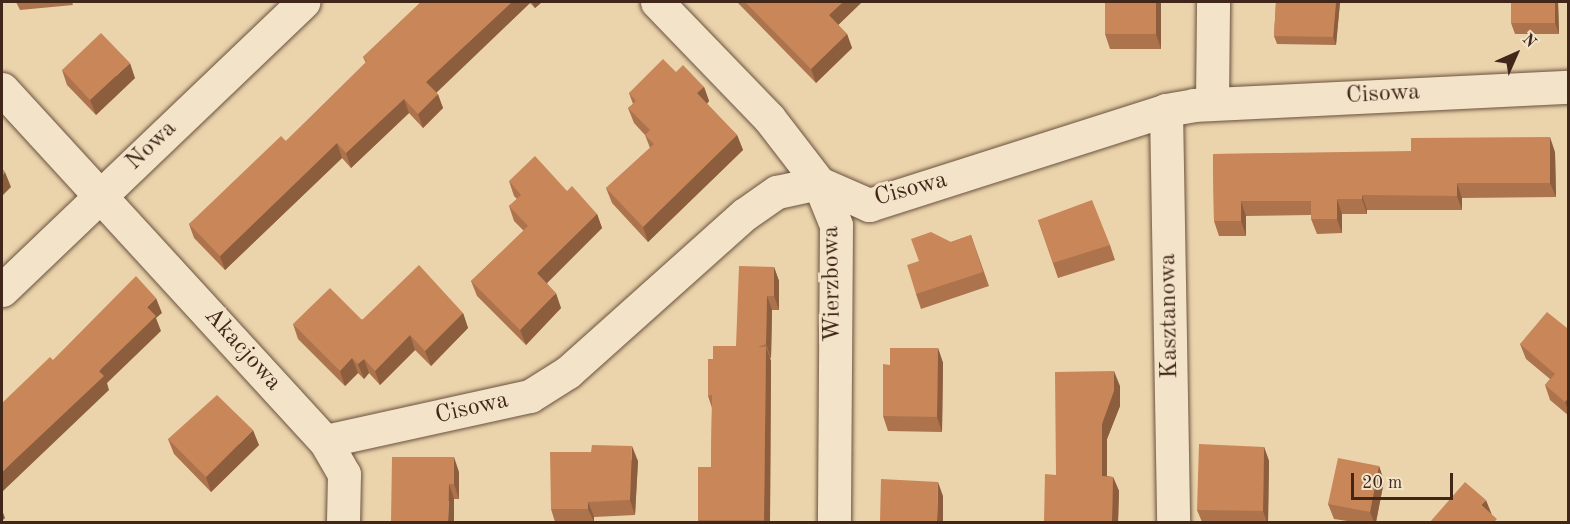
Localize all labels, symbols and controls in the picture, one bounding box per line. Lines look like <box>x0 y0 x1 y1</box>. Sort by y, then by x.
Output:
north arrow <box>1486 24 1546 84</box>
text: N <box>1519 31 1539 51</box>
street label: Cisowa <box>1345 79 1421 111</box>
street label: Nowa <box>121 115 183 177</box>
street label: Cisowa <box>871 166 951 214</box>
street label: Wierzbowa <box>818 226 848 342</box>
street label: Kasztanowa <box>1155 253 1185 379</box>
street label: Akacjowa <box>197 302 287 398</box>
street label: Cisowa <box>433 387 511 431</box>
scale bar <box>1354 461 1456 499</box>
text: 20 m <box>1362 474 1402 492</box>

